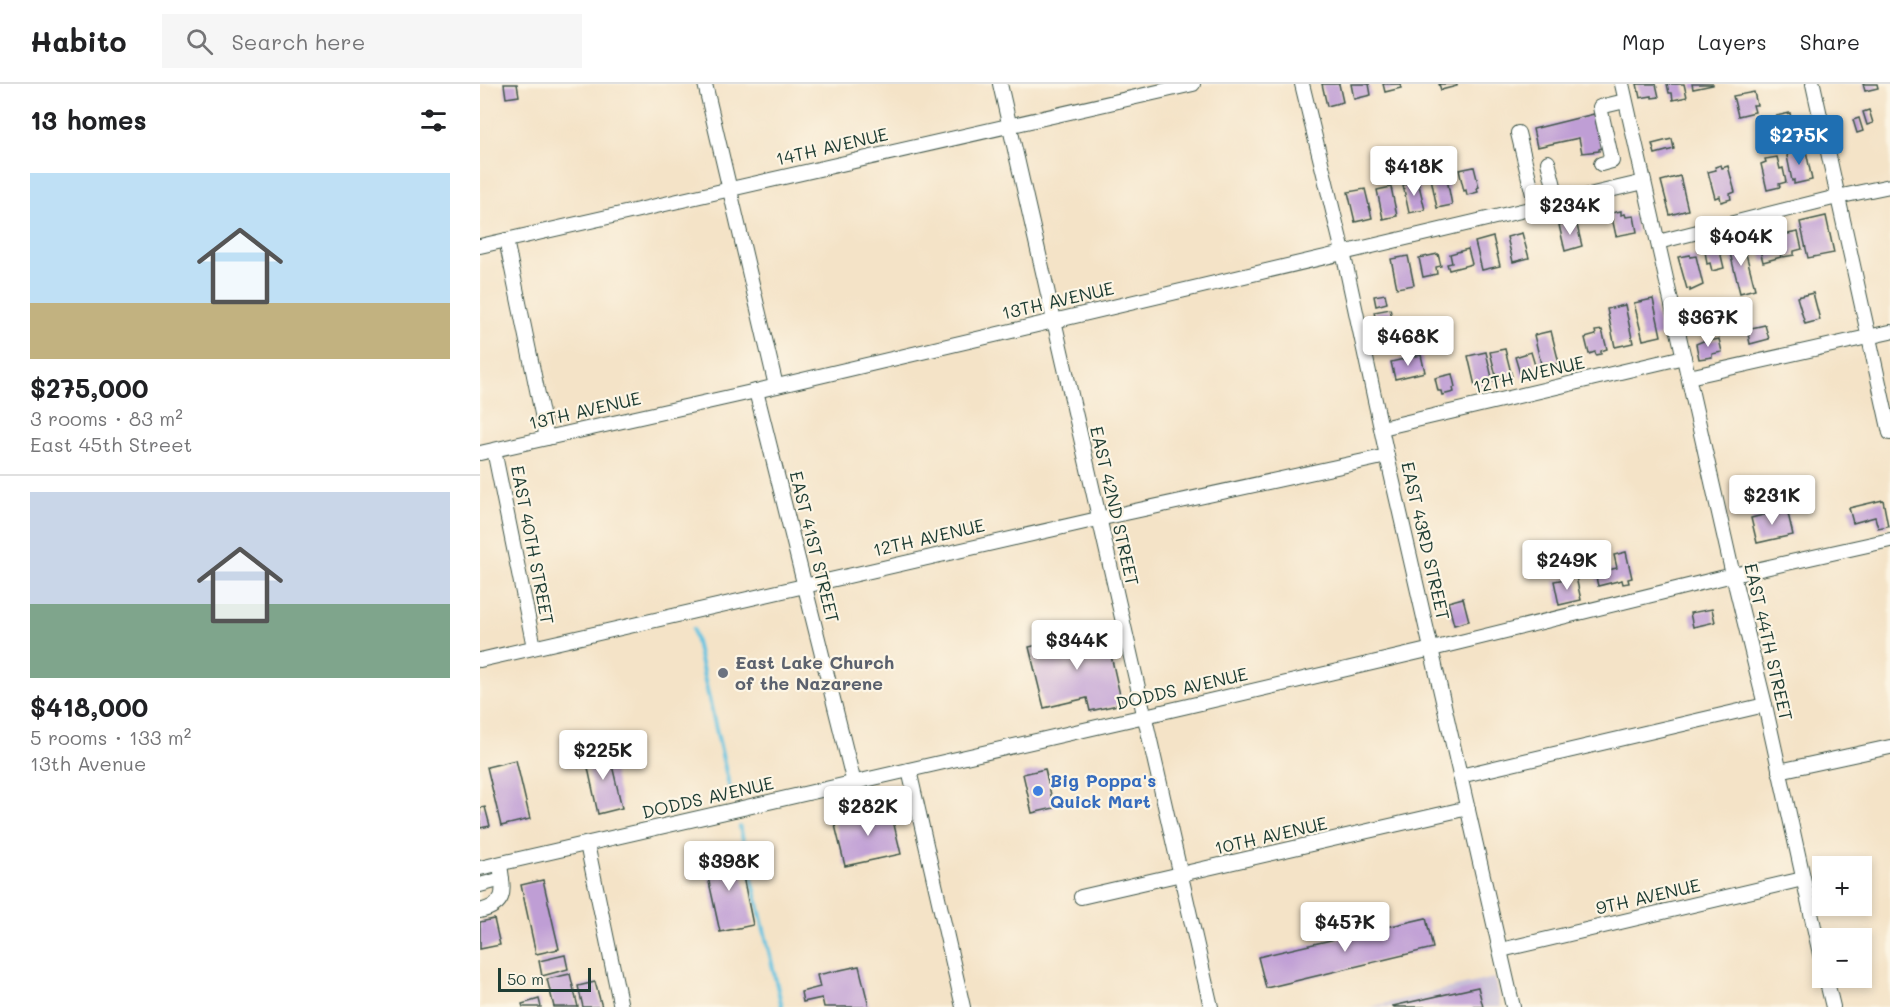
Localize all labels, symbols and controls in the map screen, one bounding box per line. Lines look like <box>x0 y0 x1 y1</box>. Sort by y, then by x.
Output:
search box <box>162 14 582 68</box>
text: Habito <box>30 23 126 59</box>
icon: search <box>183 25 216 58</box>
text: Search here <box>231 27 365 56</box>
text: Map <box>1622 28 1665 55</box>
text: Layers <box>1698 28 1767 55</box>
text: Share <box>1800 28 1860 55</box>
text: 13 homes <box>30 103 147 137</box>
icon: filters <box>417 104 450 137</box>
pin: $275K <box>1757 115 1841 166</box>
street label: 14TH AVENUE <box>773 121 890 171</box>
text: $275K <box>1769 121 1829 147</box>
pin: $418K <box>1372 146 1456 197</box>
text: $418K <box>1384 152 1444 178</box>
pin: $234K <box>1528 185 1612 236</box>
text: $234K <box>1539 191 1601 217</box>
icon: home <box>186 212 294 320</box>
pin: $404K <box>1699 216 1783 267</box>
text: $404K <box>1709 222 1773 248</box>
street label: 13TH AVENUE <box>999 275 1116 325</box>
pin: $367K <box>1666 297 1750 348</box>
text: $367K <box>1678 303 1738 329</box>
pin: $468K <box>1366 316 1450 367</box>
text: $468K <box>1377 322 1439 348</box>
street label: 12TH AVENUE <box>1471 350 1587 399</box>
text: $275,000 <box>30 371 148 405</box>
street label: 13TH AVENUE <box>526 385 643 435</box>
text: 3 rooms · 83 m² <box>30 405 183 431</box>
street label: EAST 42ND STREET <box>1085 424 1145 588</box>
text: East 45th Street <box>30 431 192 457</box>
street label: EAST 43RD STREET <box>1396 459 1456 622</box>
street label: EAST 40TH STREET <box>506 463 560 626</box>
street label: EAST 41ST STREET <box>785 468 845 625</box>
pin: $231K <box>1730 475 1814 526</box>
text: $231K <box>1743 481 1801 507</box>
street label: 12TH AVENUE <box>871 513 987 562</box>
icon: home <box>186 531 294 639</box>
pin: $249K <box>1525 540 1609 591</box>
text: $249K <box>1536 546 1598 572</box>
street label: EAST 44TH STREET <box>1739 561 1799 723</box>
pin: $344K <box>1035 620 1119 671</box>
text: $344K <box>1046 626 1108 652</box>
place label: East Lake Church of the Nazarene <box>735 650 894 695</box>
street label: DODDS AVENUE <box>1114 661 1250 715</box>
marker: East Lake Church of the Nazarene <box>716 666 730 680</box>
text: $418,000 <box>30 690 148 724</box>
text: 5 rooms · 133 m² <box>30 724 191 750</box>
pin: $225K <box>561 730 645 781</box>
text: $225K <box>573 736 633 762</box>
text: 13th Avenue <box>30 750 146 776</box>
place label: Big Poppa's Quick Mart <box>1050 768 1156 813</box>
street label: DODDS AVENUE <box>640 770 776 824</box>
marker: Big Poppa's Quick Mart <box>1031 784 1045 798</box>
pin: $282K <box>826 786 910 837</box>
text: $282K <box>838 792 898 818</box>
street label: 10TH AVENUE <box>1212 810 1330 860</box>
pin: $398K <box>687 841 771 892</box>
text: $398K <box>698 847 760 873</box>
map controls <box>1812 856 1872 988</box>
button: + <box>1812 856 1872 916</box>
street label: 9TH AVENUE <box>1593 872 1702 920</box>
pin: $457K <box>1303 902 1387 953</box>
text: $457K <box>1314 908 1376 934</box>
button: − <box>1812 928 1872 988</box>
scale bar <box>498 965 591 992</box>
text: 50 m <box>507 968 544 989</box>

